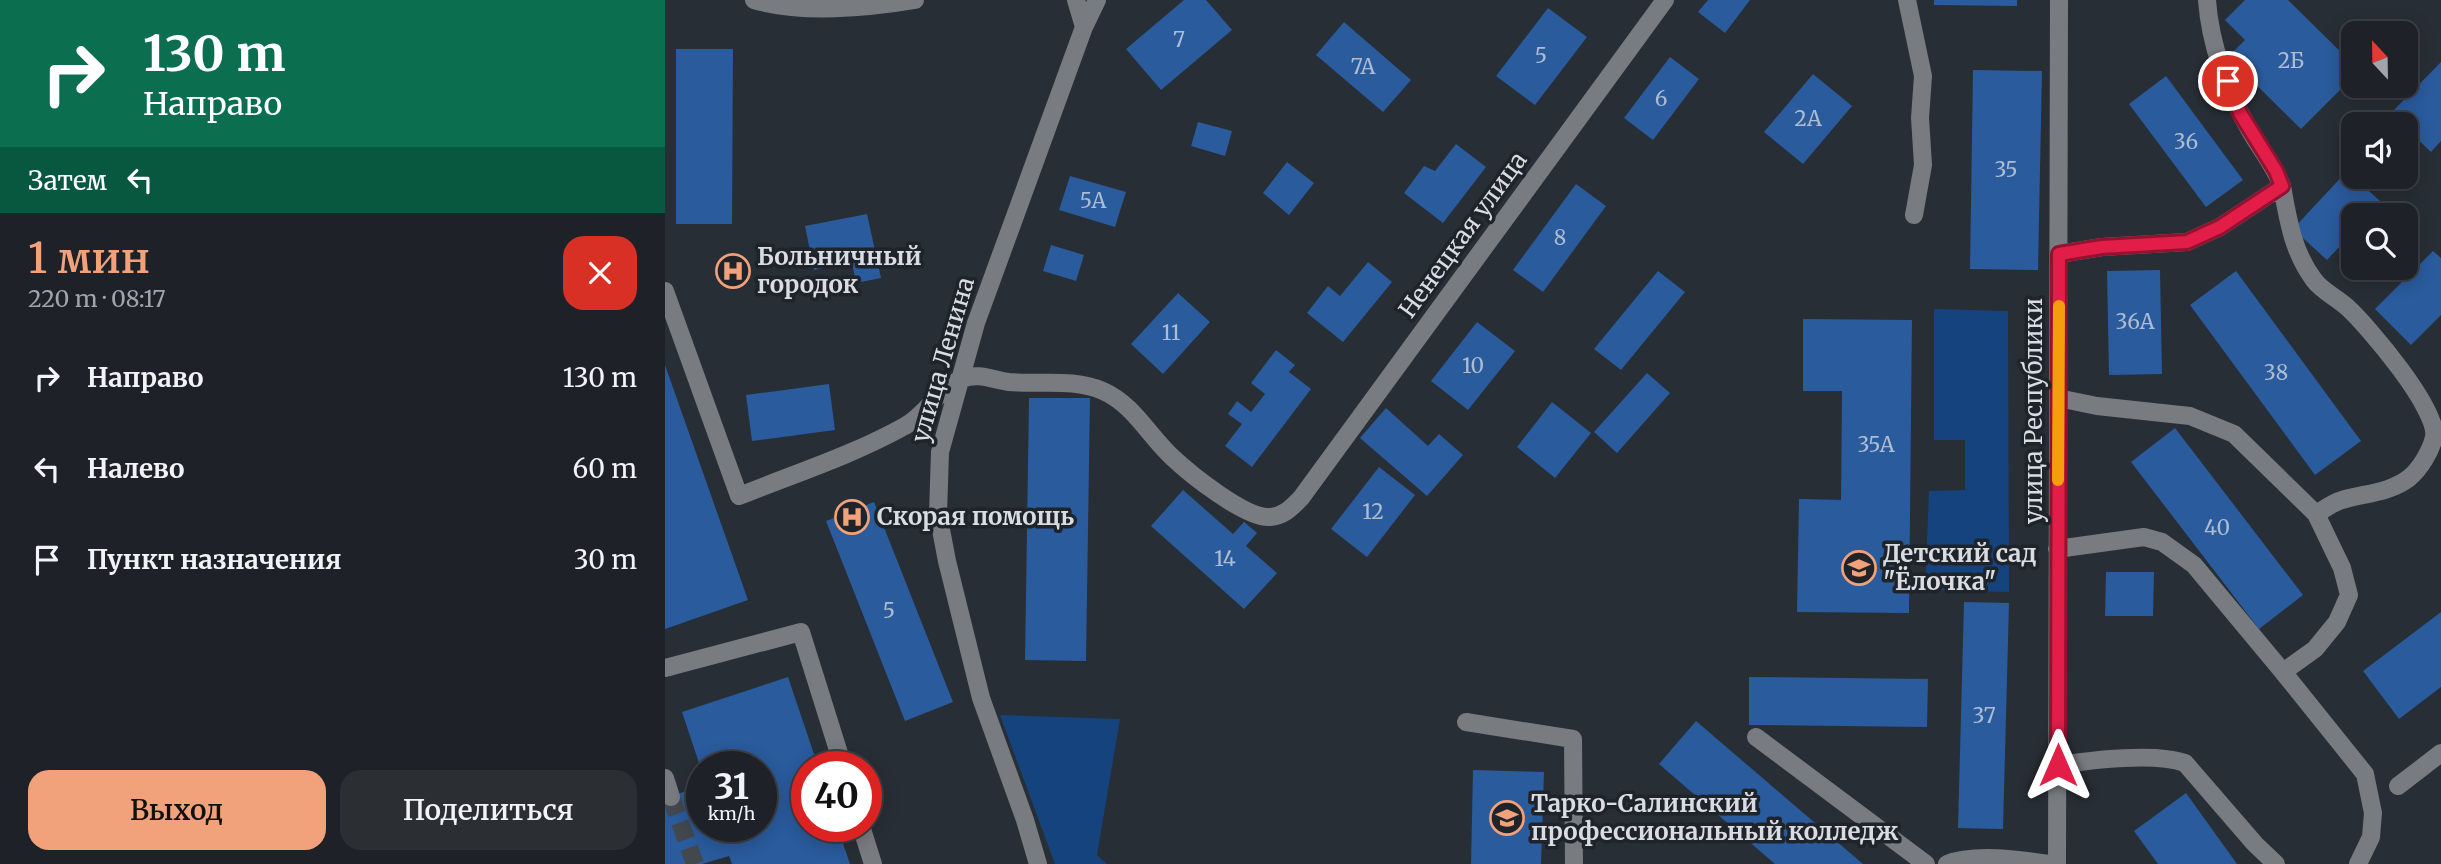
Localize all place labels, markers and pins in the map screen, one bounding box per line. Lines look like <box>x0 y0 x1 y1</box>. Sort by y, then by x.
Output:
pin <box>2198 51 2258 111</box>
place label: Больничный городок <box>757 241 922 300</box>
hospital icon: Больничный городок <box>714 252 752 290</box>
hospital icon: Скорая помощь <box>833 498 871 536</box>
place label: Скорая помощь <box>877 501 1074 532</box>
place label: Детский сад "Ёлочка" <box>1883 538 2037 597</box>
school or university icon: Детский сад "Ёлочка" <box>1840 549 1878 587</box>
place label: Тарко-Салинский профессиональный колледж <box>1531 788 1899 847</box>
school or university icon: Тарко-Салинский профессиональный колледж <box>1488 799 1526 837</box>

